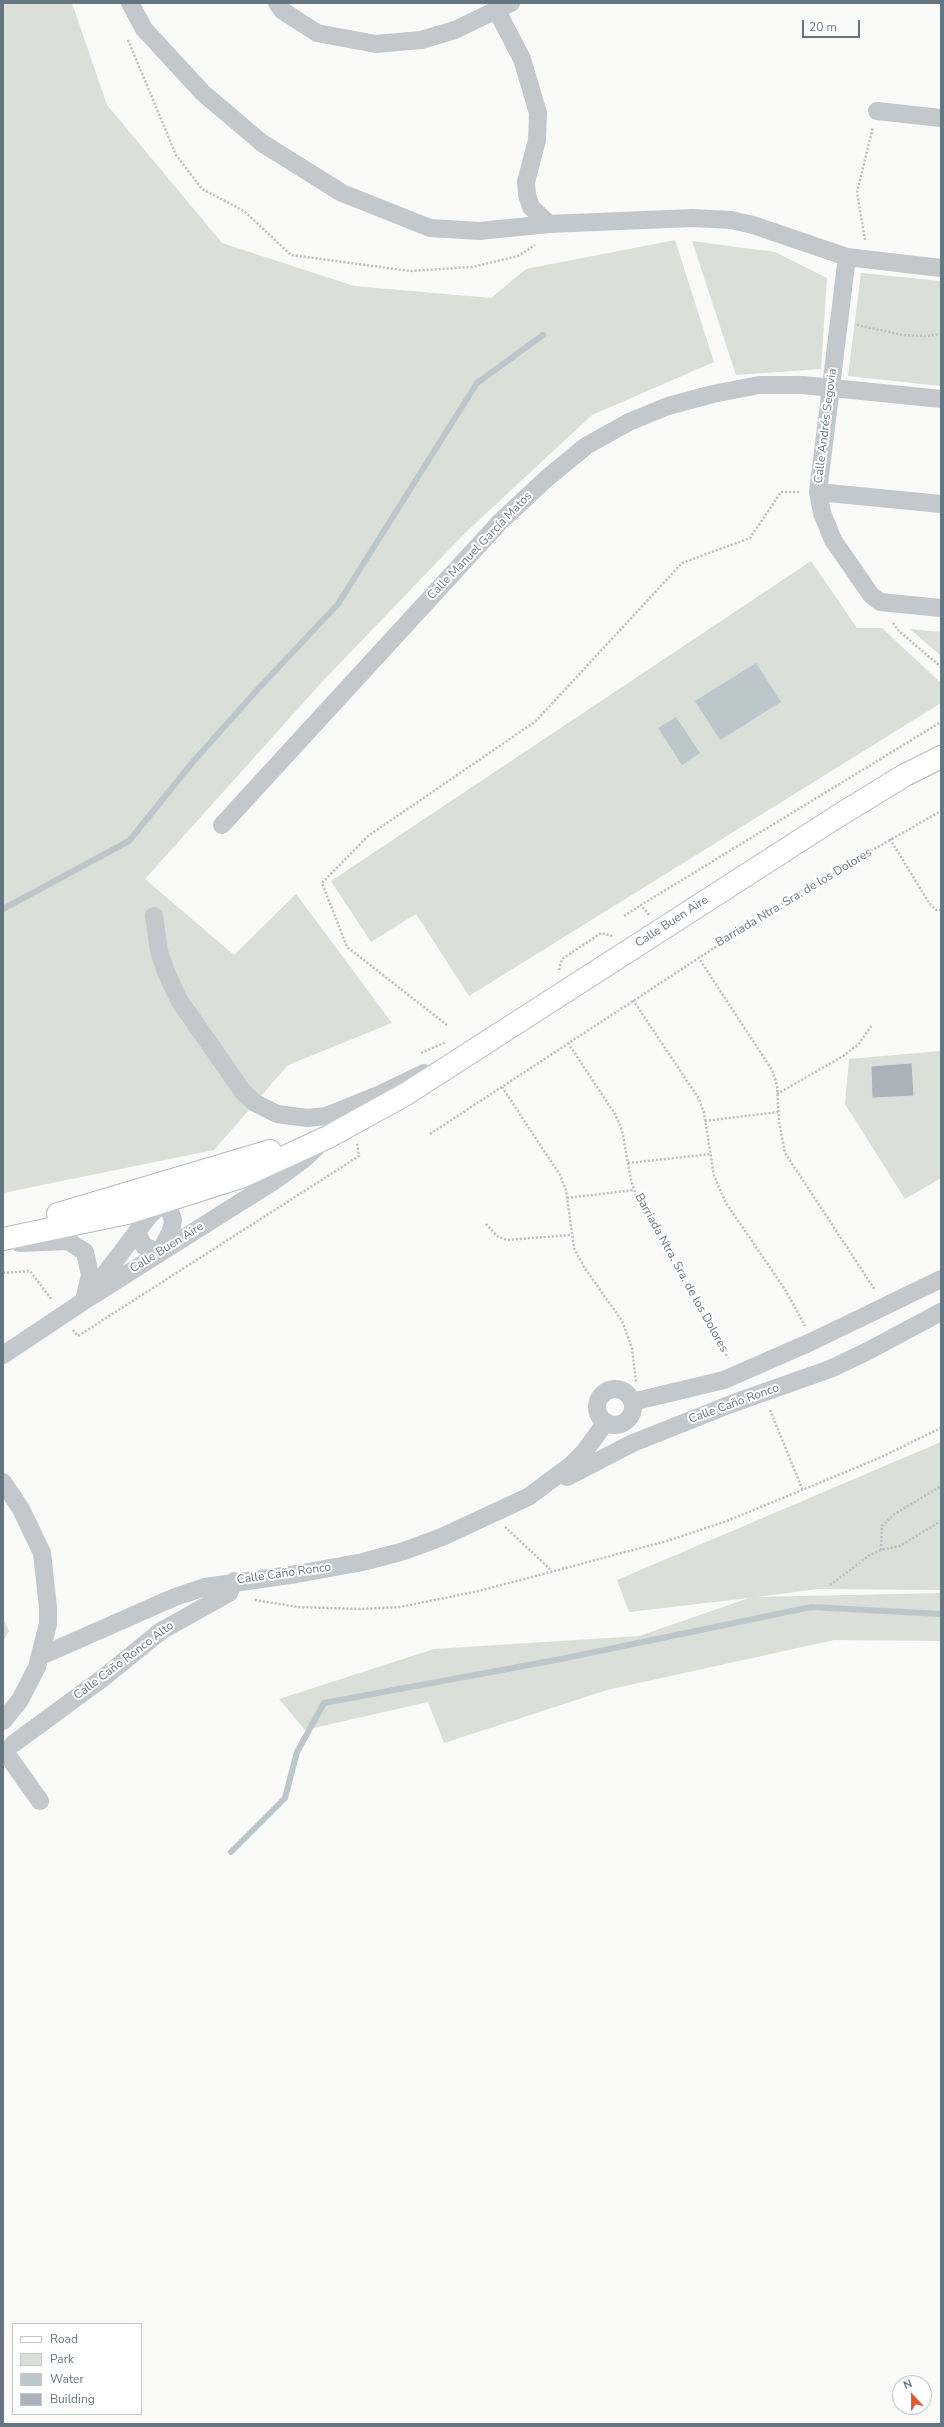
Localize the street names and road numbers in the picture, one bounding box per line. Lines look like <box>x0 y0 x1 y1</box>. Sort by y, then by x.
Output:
street label: Calle Andrés Segovia <box>812 368 840 484</box>
street label: Calle Manuel García Matos <box>425 489 535 603</box>
street label: Barriada Ntra. Sra. de los Dolores <box>713 846 875 950</box>
street label: Calle Buen Aire <box>633 893 711 951</box>
street label: Barriada Ntra. Sra. de los Dolores <box>631 1191 731 1355</box>
street label: Calle Buen Aire <box>128 1220 206 1276</box>
street label: Calle Caño Ronco <box>687 1381 781 1427</box>
street label: Calle Caño Ronco <box>236 1560 332 1588</box>
street label: Calle Caño Ronco Alto <box>71 1619 177 1703</box>

